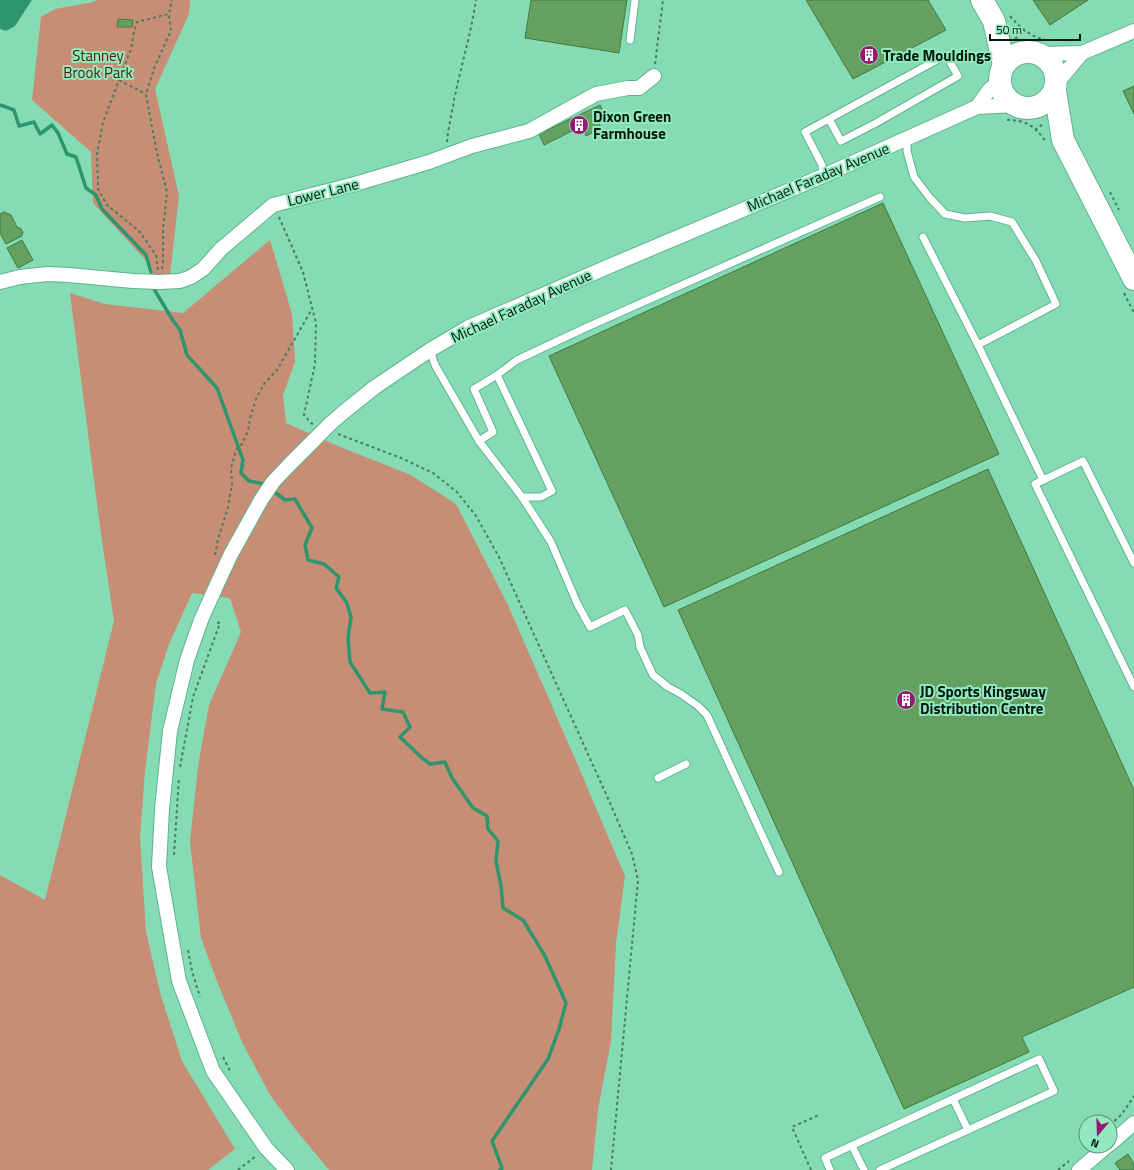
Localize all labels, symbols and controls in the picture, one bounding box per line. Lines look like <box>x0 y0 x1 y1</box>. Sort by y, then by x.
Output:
scale bar <box>990 16 1080 42</box>
text: 50 m <box>996 20 1022 39</box>
park label: Stanney Brook Park <box>63 44 133 84</box>
building icon: Trade Mouldings <box>858 44 880 66</box>
place label: Trade Mouldings <box>883 44 991 67</box>
place label: Dixon Green Farmhouse <box>593 105 671 145</box>
building icon: Dixon Green Farmhouse <box>568 114 590 136</box>
street label: Michael Faraday Avenue <box>743 137 893 217</box>
street label: Lower Lane <box>285 172 361 212</box>
street label: Michael Faraday Avenue <box>447 263 595 349</box>
place label: JD Sports Kingsway Distribution Centre <box>920 680 1046 720</box>
building icon: JD Sports Kingsway Distribution Centre <box>895 689 917 711</box>
north arrow <box>1078 1114 1118 1154</box>
text: N <box>1089 1135 1101 1152</box>

